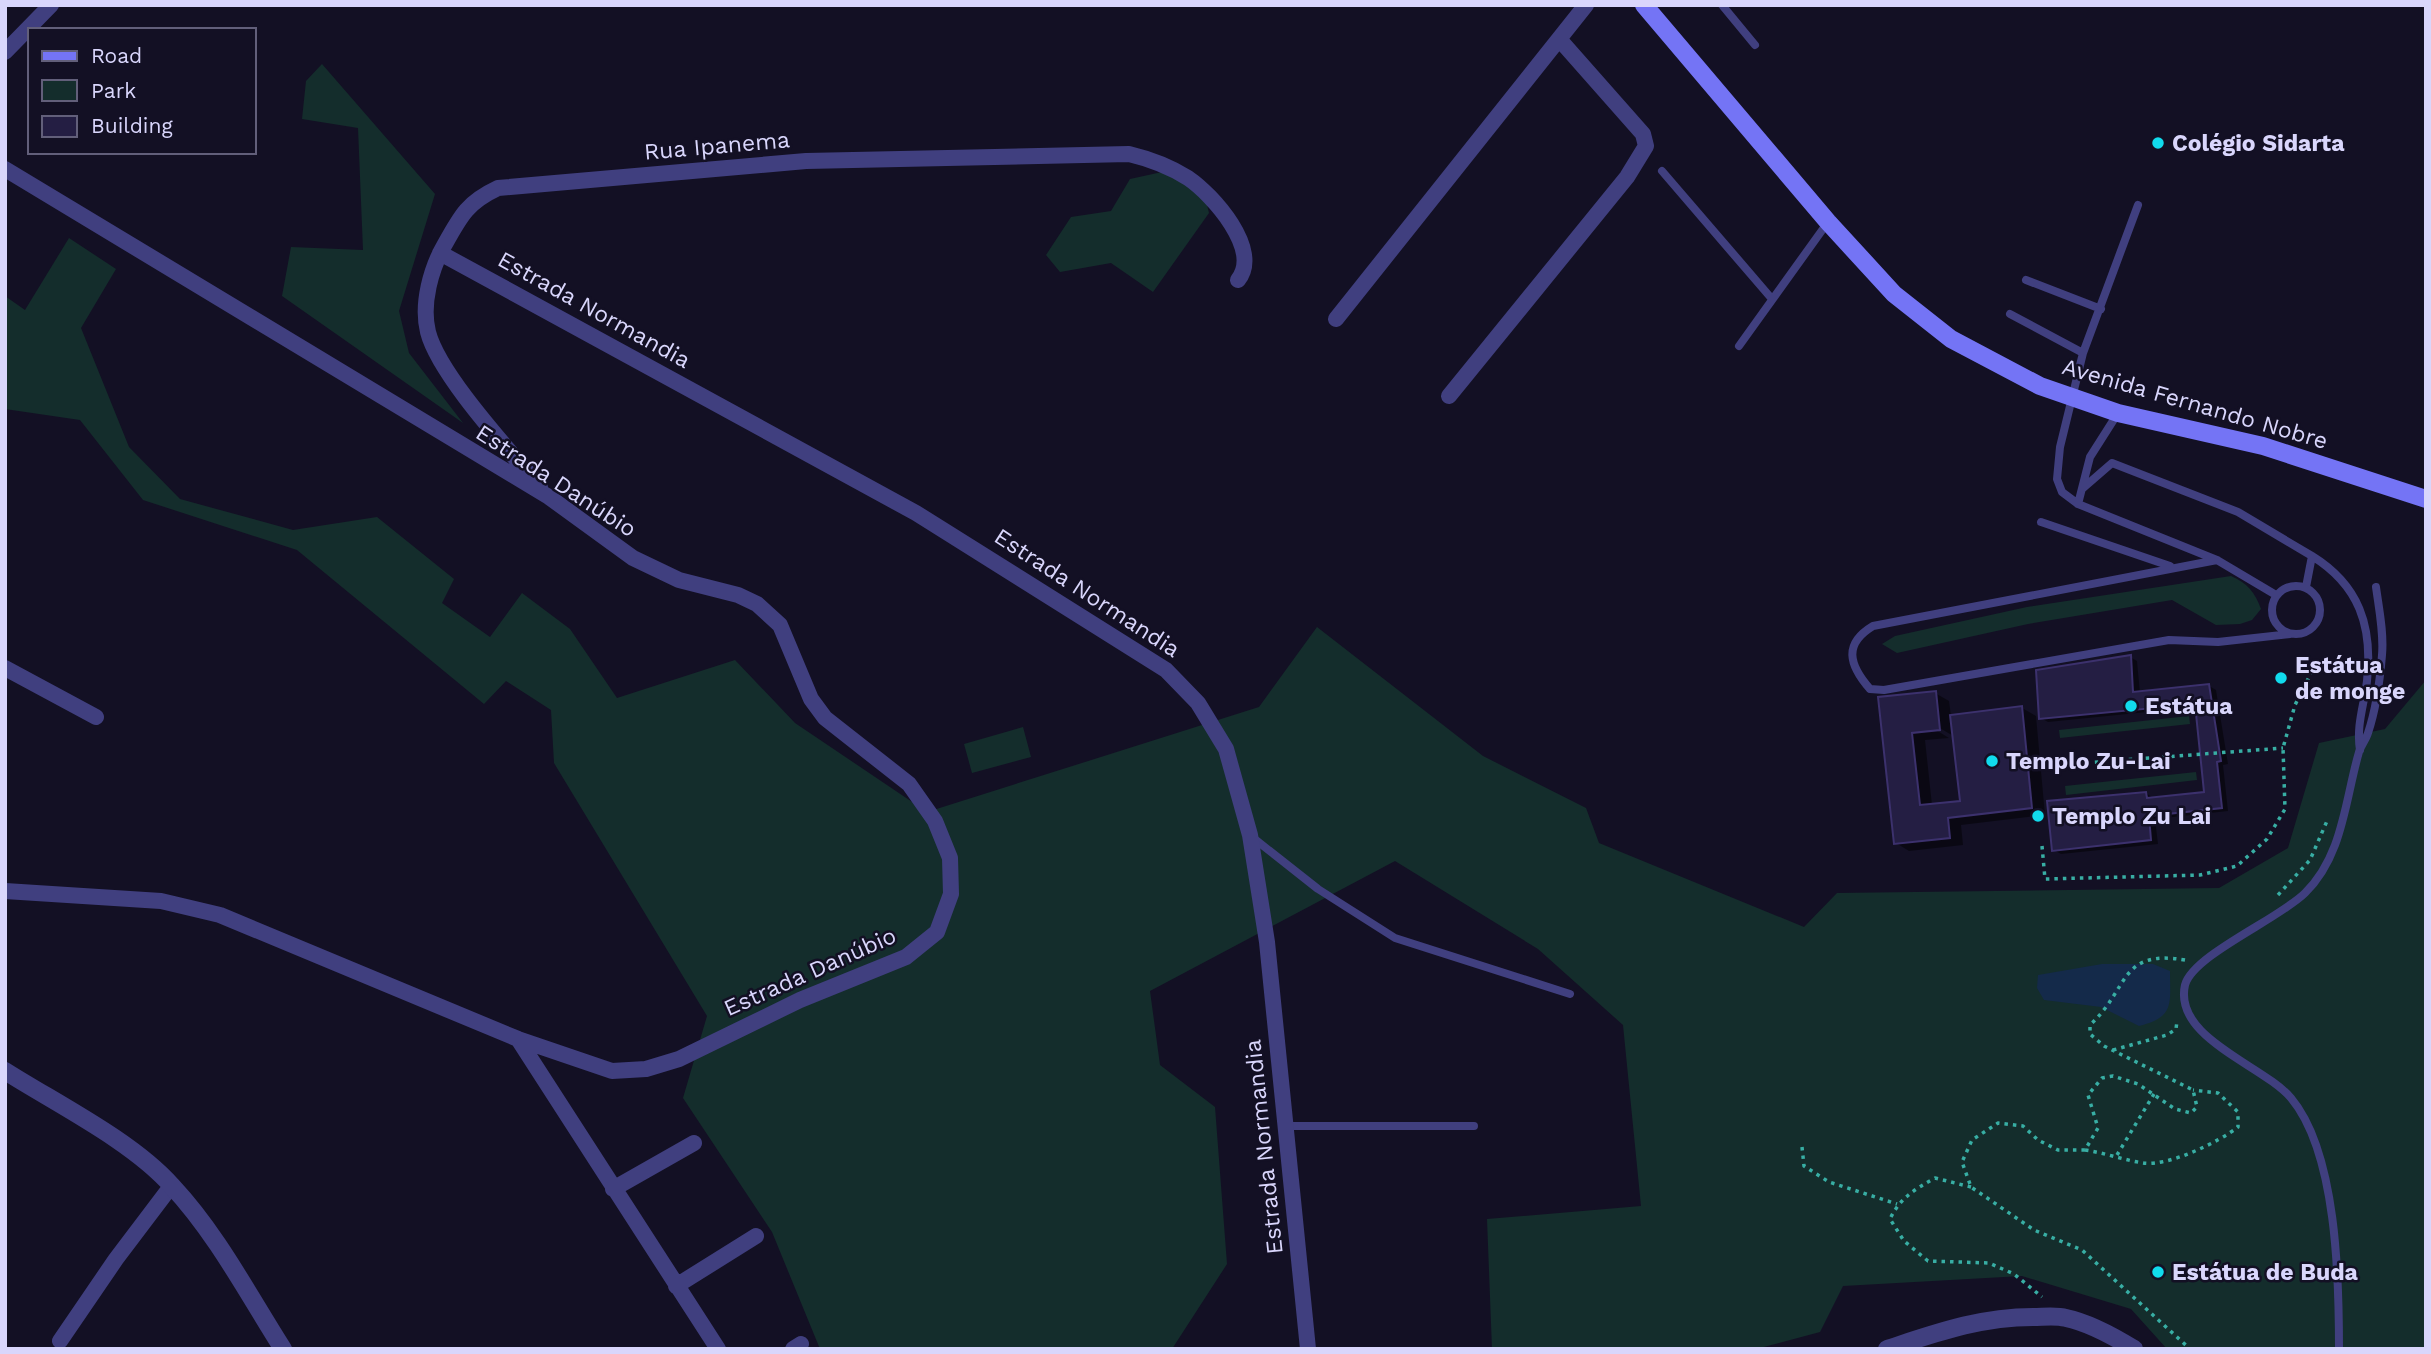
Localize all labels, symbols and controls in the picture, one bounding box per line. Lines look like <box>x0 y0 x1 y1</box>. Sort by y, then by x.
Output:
legend <box>28 28 256 154</box>
text: Road <box>91 43 142 68</box>
text: Park <box>91 78 136 103</box>
text: Building <box>91 113 173 138</box>
street label: Rua Ipanema <box>643 126 791 166</box>
place label: Colégio Sidarta <box>2172 130 2345 157</box>
marker: Colégio Sidarta <box>2150 135 2166 151</box>
street label: Estrada Normandia <box>493 246 695 374</box>
street label: Avenida Fernando Nobre <box>2059 353 2331 455</box>
street label: Estrada Danúbio <box>471 419 641 543</box>
street label: Estrada Normandia <box>989 523 1185 663</box>
place label: Estátua de monge <box>2295 652 2405 705</box>
marker: Estátua de monge <box>2273 670 2289 686</box>
place label: Estátua <box>2145 693 2233 720</box>
marker: Estátua <box>2123 698 2139 714</box>
place label: Templo Zu-Lai <box>2006 748 2171 775</box>
marker: Templo Zu-Lai <box>1984 753 2000 769</box>
place label: Templo Zu Lai <box>2052 803 2211 830</box>
marker: Templo Zu Lai <box>2030 808 2046 824</box>
street label: Estrada Danúbio <box>720 922 900 1022</box>
street label: Estrada Normandia <box>1239 1038 1289 1256</box>
place label: Estátua de Buda <box>2172 1259 2359 1286</box>
marker: Estátua de Buda <box>2150 1264 2166 1280</box>

